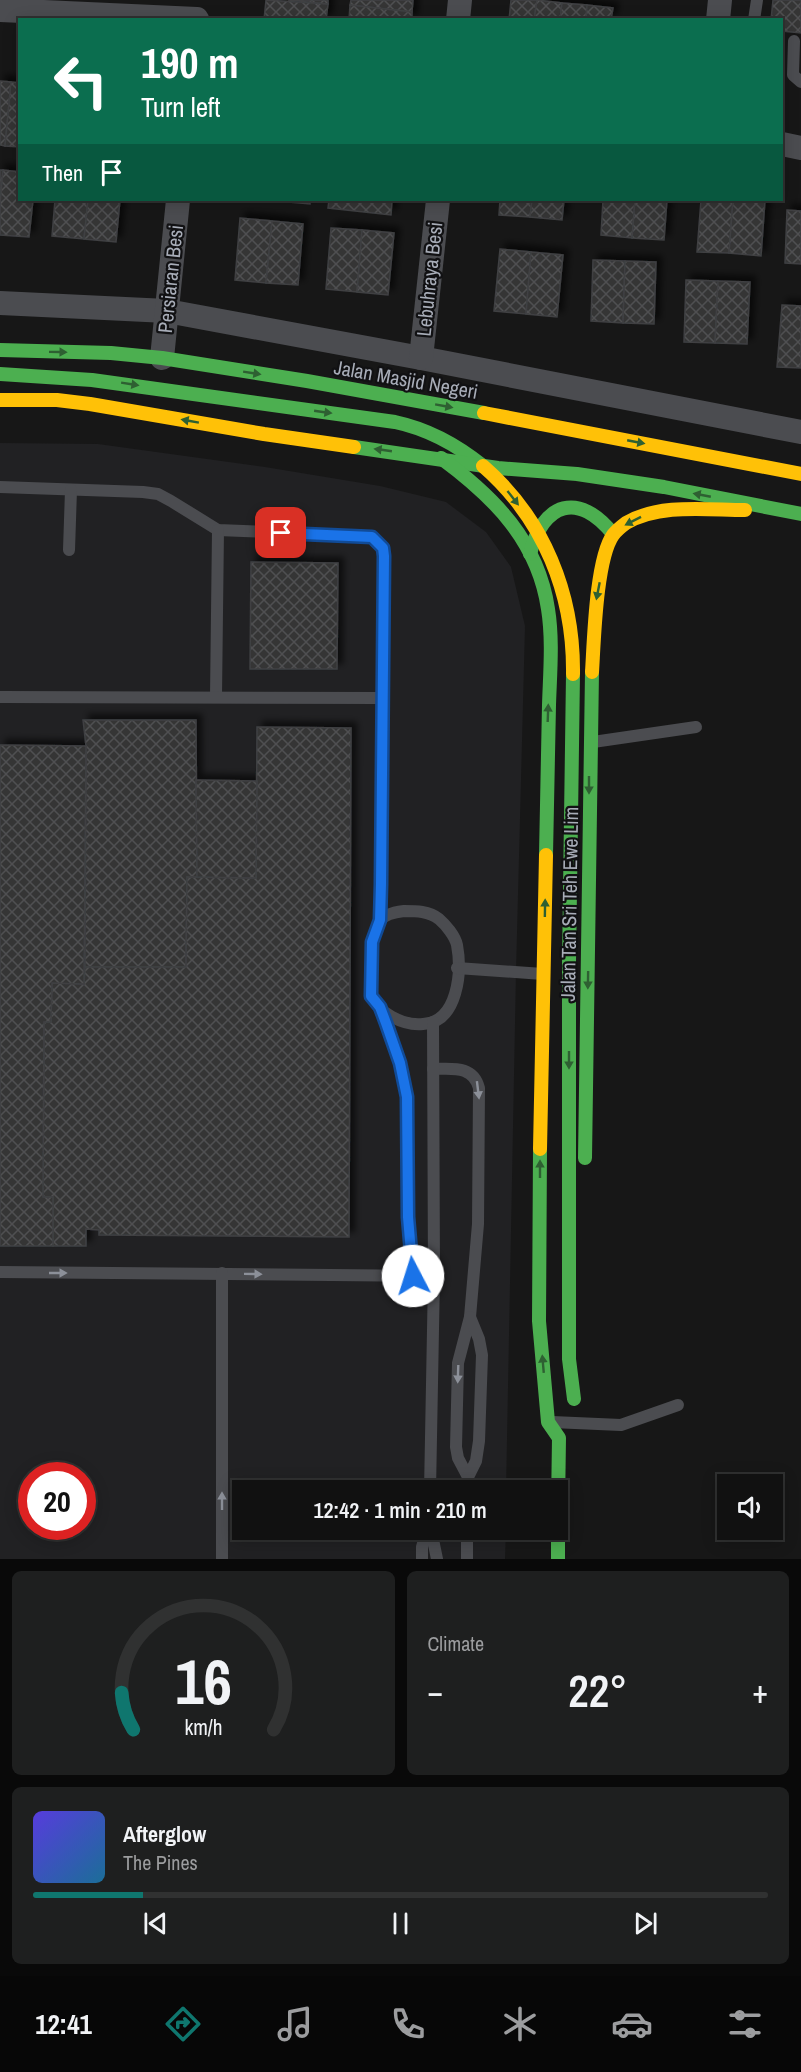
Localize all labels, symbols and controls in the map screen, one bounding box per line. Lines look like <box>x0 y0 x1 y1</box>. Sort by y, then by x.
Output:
text: 190 m <box>141 35 239 91</box>
icon: left <box>42 42 120 120</box>
text: Turn left <box>141 89 220 125</box>
icon: arrive <box>95 156 128 189</box>
text: Then <box>42 158 83 188</box>
street label: Lebuhraya Besi <box>410 220 448 338</box>
street label: Persiaran Besi <box>151 224 189 334</box>
one-way arrow <box>49 347 68 357</box>
street label: Jalan Masjid Negeri <box>332 353 480 405</box>
one-way arrow <box>243 368 262 377</box>
one-way arrow <box>120 380 139 389</box>
one-way arrow <box>435 402 454 411</box>
one-way arrow <box>313 407 332 416</box>
one-way arrow <box>180 416 199 425</box>
one-way arrow <box>627 438 646 447</box>
one-way arrow <box>373 446 392 455</box>
one-way arrow <box>506 490 518 505</box>
one-way arrow <box>693 490 712 499</box>
pin <box>255 507 306 558</box>
icon: arrive <box>264 516 297 549</box>
one-way arrow <box>624 516 641 526</box>
one-way arrow <box>593 581 602 600</box>
one-way arrow <box>544 703 553 722</box>
one-way arrow <box>584 776 594 795</box>
street label: Jalan Tan Sri Teh Ewe Lim <box>554 806 584 1002</box>
one-way arrow <box>540 898 550 917</box>
one-way arrow <box>583 971 593 990</box>
one-way arrow <box>564 1050 574 1069</box>
one-way arrow <box>473 1081 483 1100</box>
one-way arrow <box>536 1160 545 1179</box>
position arrow <box>381 1244 445 1308</box>
one-way arrow <box>49 1268 68 1278</box>
one-way arrow <box>244 1269 263 1279</box>
one-way arrow <box>538 1354 548 1373</box>
one-way arrow <box>453 1364 463 1383</box>
speed limit sign: 20 <box>18 1462 96 1540</box>
map controls <box>717 1474 783 1540</box>
button: sound <box>717 1474 783 1540</box>
one-way arrow <box>217 1491 227 1510</box>
text: 12:42 · 1 min · 210 m <box>313 1495 487 1525</box>
text: Climate <box>428 1630 484 1657</box>
text: 16 <box>175 1639 232 1723</box>
text: 22° <box>568 1660 627 1721</box>
text: − <box>428 1669 443 1713</box>
text: + <box>752 1669 768 1713</box>
text: km/h <box>184 1713 222 1742</box>
text: Afterglow <box>123 1819 206 1849</box>
text: The Pines <box>123 1849 198 1876</box>
icon: previous <box>139 1907 172 1940</box>
icon: pause <box>384 1907 417 1940</box>
icon: next <box>629 1907 662 1940</box>
icon: directions <box>162 2003 204 2045</box>
icon: music <box>274 2003 316 2045</box>
icon: phone <box>387 2003 429 2045</box>
icon: climate <box>499 2003 541 2045</box>
icon: car <box>611 2003 653 2045</box>
icon: filters <box>724 2003 766 2045</box>
text: 12:41 <box>35 2006 92 2042</box>

